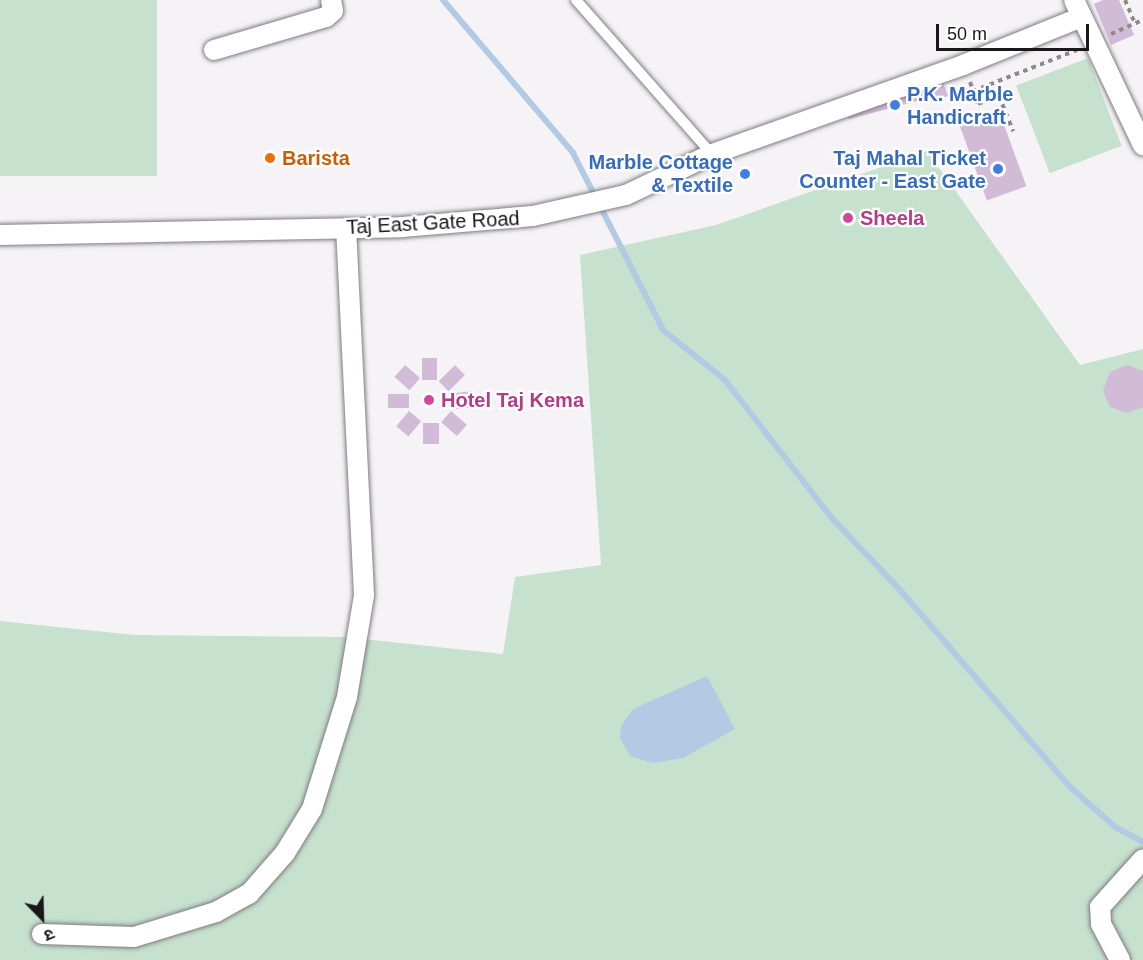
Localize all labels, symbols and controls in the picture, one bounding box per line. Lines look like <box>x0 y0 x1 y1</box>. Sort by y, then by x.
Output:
scale bar <box>939 12 1092 50</box>
text: 50 m <box>947 24 987 44</box>
place label: P.K. Marble Handicraft <box>907 82 1013 129</box>
marker: P.K. Marble Handicraft <box>888 98 902 112</box>
place label: Barista <box>282 146 350 170</box>
place label: Taj Mahal Ticket Counter - East Gate <box>799 146 986 193</box>
place label: Marble Cottage & Textile <box>589 150 733 197</box>
marker: Barista <box>263 151 277 165</box>
marker: Taj Mahal Ticket Counter - East Gate <box>991 162 1005 176</box>
marker: Marble Cottage & Textile <box>738 167 752 181</box>
street label: Taj East Gate Road <box>346 206 520 240</box>
place label: Sheela <box>860 206 924 230</box>
marker: Sheela <box>841 211 855 225</box>
place label: Hotel Taj Kema <box>441 388 584 412</box>
marker: Hotel Taj Kema <box>422 393 436 407</box>
north arrow <box>12 888 72 948</box>
text: उ <box>42 925 57 945</box>

